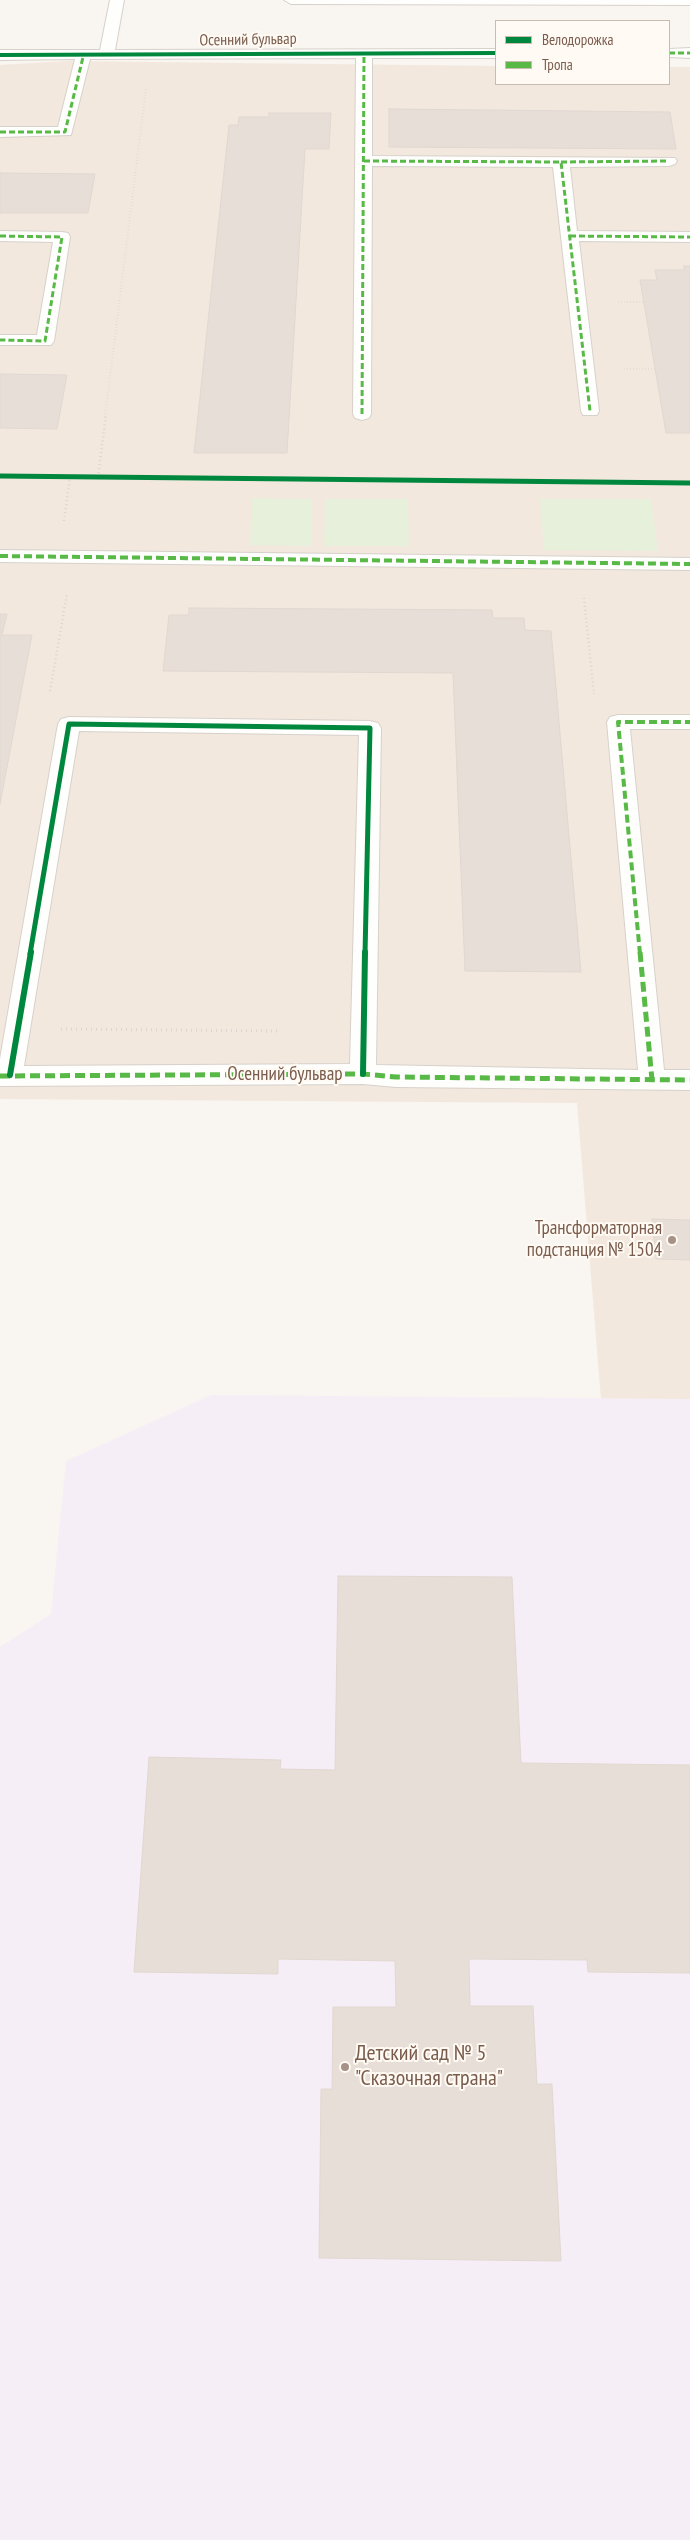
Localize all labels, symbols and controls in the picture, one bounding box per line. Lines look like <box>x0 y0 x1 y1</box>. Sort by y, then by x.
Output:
legend <box>495 20 670 85</box>
street label: Осенний бульвар <box>199 30 297 50</box>
text: Велодорожка <box>542 30 613 49</box>
text: Тропа <box>542 55 573 74</box>
street label: Осенний бульвар <box>227 1064 343 1086</box>
place label: Трансформаторная подстанция № 1504 <box>527 1218 662 1262</box>
marker: Трансформаторная подстанция № 1504 <box>666 1234 678 1246</box>
place label: Детский сад № 5 "Сказочная страна" <box>355 2041 503 2092</box>
marker: Детский сад № 5 "Сказочная страна" <box>339 2061 351 2073</box>

